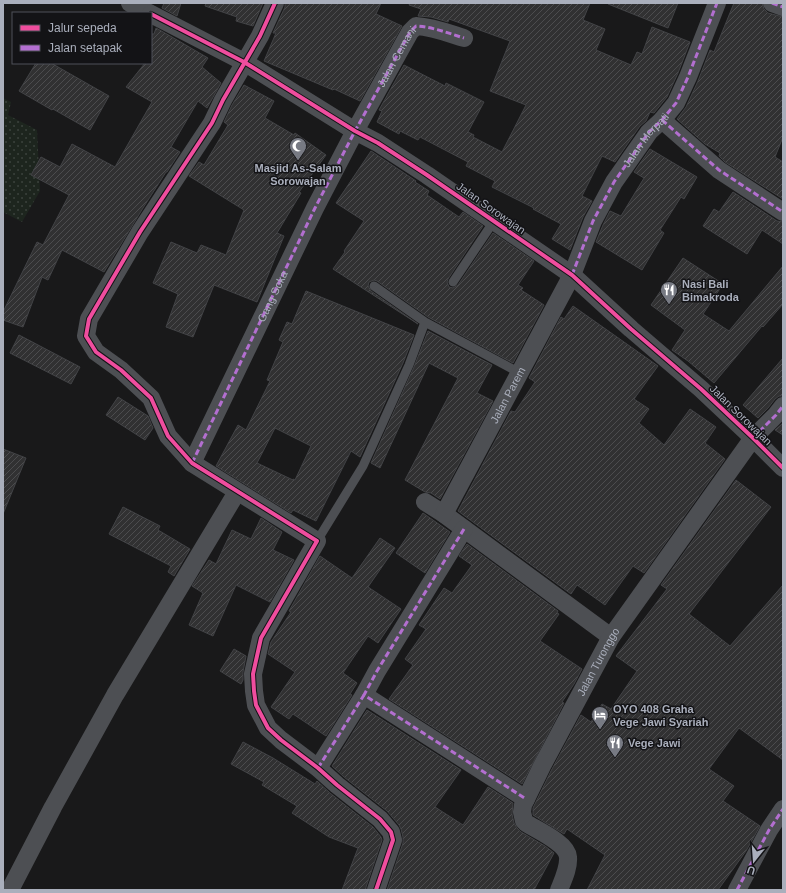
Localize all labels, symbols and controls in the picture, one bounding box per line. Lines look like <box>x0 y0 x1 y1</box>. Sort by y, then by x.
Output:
legend <box>12 12 152 64</box>
text: Jalur sepeda <box>48 21 117 35</box>
street label: Jalan Cemani <box>375 24 418 89</box>
text: Jalan setapak <box>48 41 123 55</box>
street label: Jalan Merpati <box>620 111 671 169</box>
mosque icon: Masjid As-Salam Sorowajan <box>288 136 308 161</box>
place label: Masjid As-Salam Sorowajan <box>254 162 342 187</box>
street label: Jalan Sorowajan <box>454 180 528 236</box>
street label: Gang Soka <box>255 268 290 324</box>
place label: Nasi Bali Bimakroda <box>682 278 740 303</box>
restaurant icon: Nasi Bali Bimakroda <box>659 280 679 305</box>
street label: Jalan Parem <box>488 365 528 425</box>
street label: Jalan Sorowajan <box>708 382 774 448</box>
street label: Jalan Turonggo <box>575 625 622 698</box>
place label: OYO 408 Graha Vege Jawi Syariah <box>613 703 709 728</box>
hotel icon: OYO 408 Graha Vege Jawi Syariah <box>590 705 610 730</box>
restaurant icon: Vege Jawi <box>605 733 625 758</box>
place label: Vege Jawi <box>628 737 681 749</box>
north arrow <box>734 841 774 881</box>
text: U <box>745 864 757 877</box>

